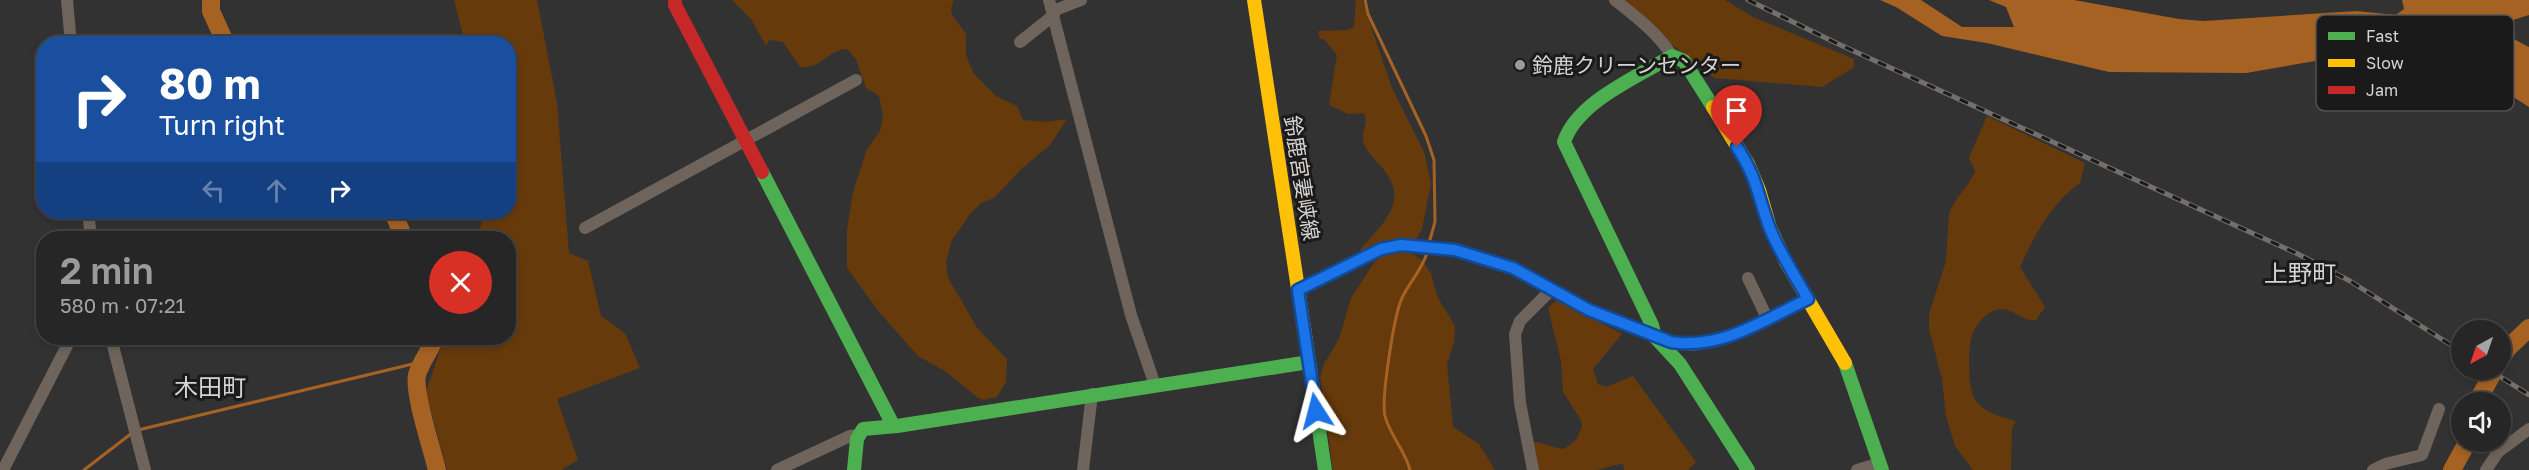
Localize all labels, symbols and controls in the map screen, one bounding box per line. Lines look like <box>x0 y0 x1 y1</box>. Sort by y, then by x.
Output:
legend <box>2316 15 2514 111</box>
text: Fast <box>2366 26 2399 46</box>
place label: 鈴鹿クリーンセンター <box>1532 52 1741 78</box>
text: Slow <box>2366 53 2404 73</box>
text: 80 m <box>159 58 260 108</box>
marker: 鈴鹿クリーンセンター <box>1513 58 1527 72</box>
icon: right <box>60 60 138 138</box>
text: Jam <box>2366 80 2398 100</box>
pin <box>1711 85 1762 147</box>
icon: arrive <box>1720 94 1753 127</box>
text: Turn right <box>159 109 285 141</box>
street label: 鈴鹿宮妻峡線 <box>1279 114 1325 242</box>
icon: left <box>197 174 230 207</box>
icon: ahead <box>260 174 293 207</box>
icon: right <box>323 174 356 207</box>
text: 2 min <box>60 249 154 292</box>
button: close <box>429 251 492 314</box>
district label: 上野町 <box>2264 258 2336 287</box>
text: 580 m · 07:21 <box>60 293 185 317</box>
north arrow <box>2451 320 2511 380</box>
map controls <box>2451 320 2511 452</box>
district label: 木田町 <box>174 372 246 401</box>
position arrow <box>1284 379 1348 443</box>
button: sound <box>2451 392 2511 452</box>

